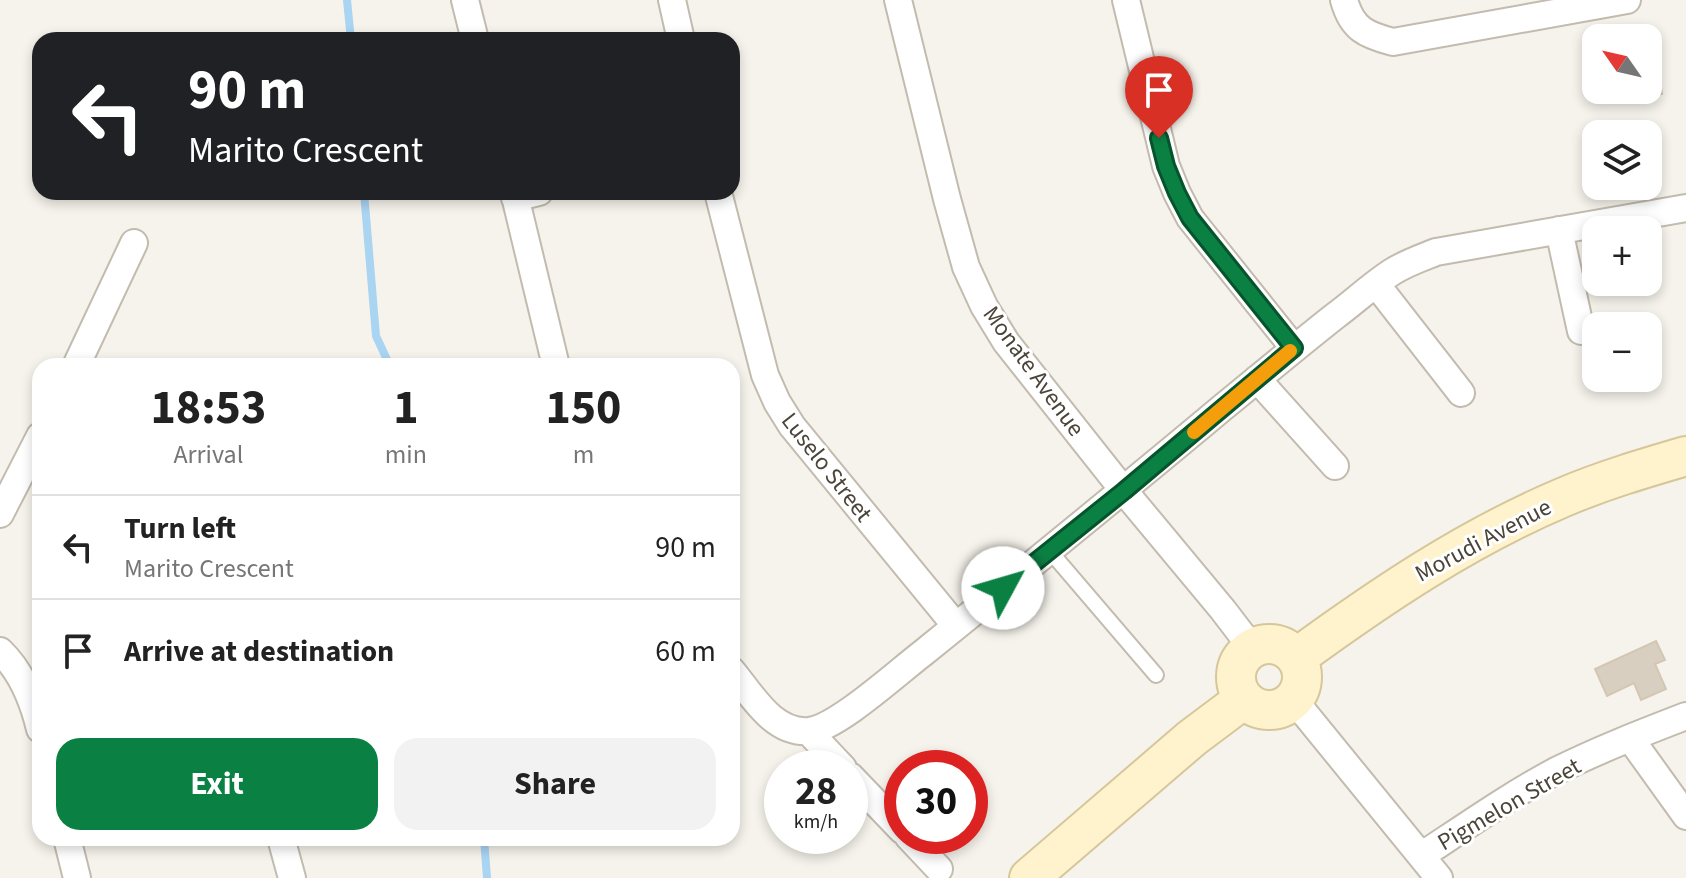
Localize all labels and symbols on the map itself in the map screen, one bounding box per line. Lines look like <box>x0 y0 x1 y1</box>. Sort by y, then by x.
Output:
north arrow <box>1582 24 1662 104</box>
pin <box>1125 56 1193 138</box>
street label: Monate Avenue <box>974 299 1093 444</box>
street label: Luselo Street <box>773 405 881 529</box>
street label: Morudi Avenue <box>1409 490 1558 591</box>
position arrow <box>961 546 1045 630</box>
street label: Pigmelon Street <box>1431 749 1588 860</box>
speed limit sign: 30 <box>884 750 988 854</box>

